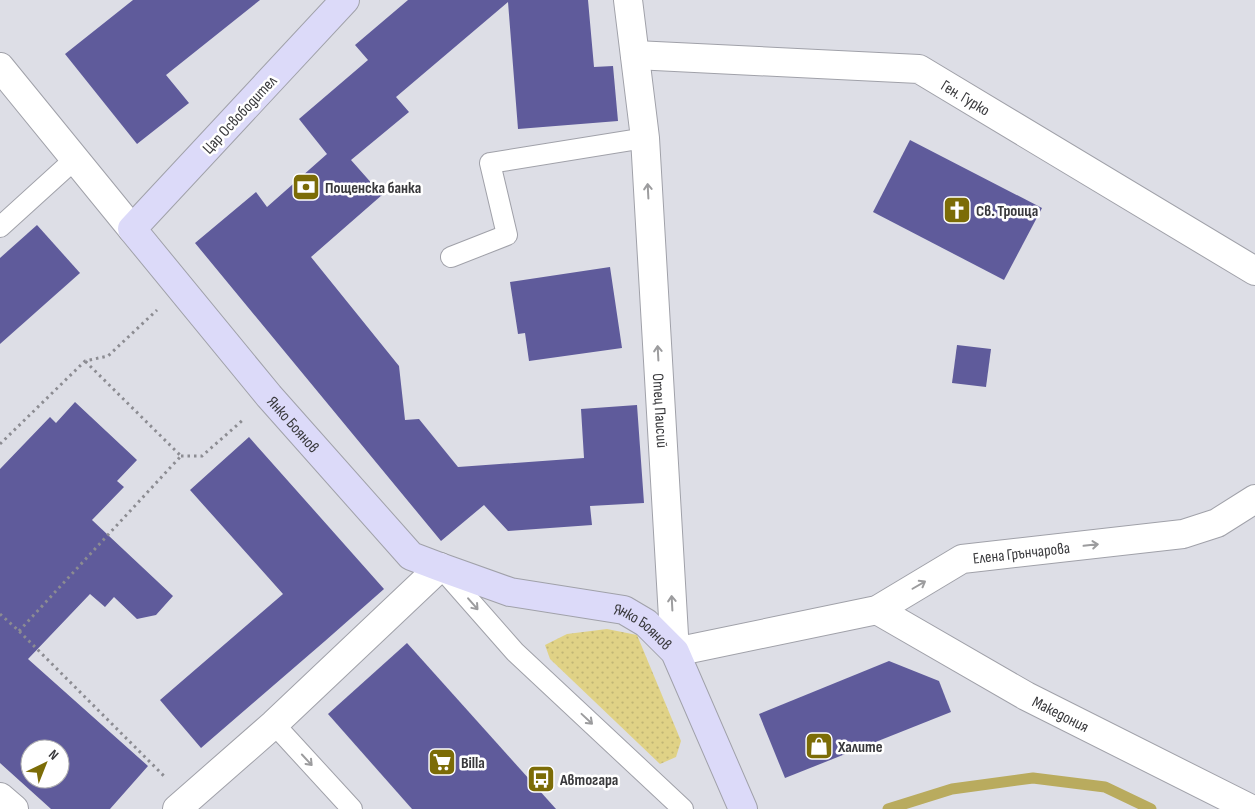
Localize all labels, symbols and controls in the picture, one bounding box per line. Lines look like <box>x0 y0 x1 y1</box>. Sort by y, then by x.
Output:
street label: Цар Освободител <box>199 72 281 158</box>
street label: Ген. Гурко <box>937 76 993 120</box>
bank icon: Пощенска банка <box>291 172 321 202</box>
place label: Пощенска банка <box>325 179 421 198</box>
one-way arrow <box>644 183 653 199</box>
church icon: Св. Троица <box>942 195 972 225</box>
place label: Св. Троица <box>976 202 1038 221</box>
one-way arrow <box>653 346 662 362</box>
street label: Отец Паисий <box>648 373 671 448</box>
street label: Янко Боянов <box>263 393 323 457</box>
street label: Елена Грънчарова <box>972 539 1071 569</box>
one-way arrow <box>1083 540 1099 550</box>
one-way arrow <box>911 579 925 589</box>
one-way arrow <box>668 595 677 611</box>
one-way arrow <box>467 597 478 610</box>
street label: Янко Боянов <box>612 601 675 655</box>
street label: Македония <box>1029 693 1092 737</box>
one-way arrow <box>581 713 593 725</box>
shop icon: Халите <box>804 731 834 761</box>
place label: Халите <box>837 738 883 757</box>
north arrow <box>20 739 70 789</box>
text: N <box>45 746 62 764</box>
supermarket icon: Billa <box>427 747 457 777</box>
one-way arrow <box>301 754 313 767</box>
place label: Billa <box>461 754 485 773</box>
bus stop icon: Автогара <box>526 764 556 794</box>
place label: Автогара <box>559 771 618 790</box>

